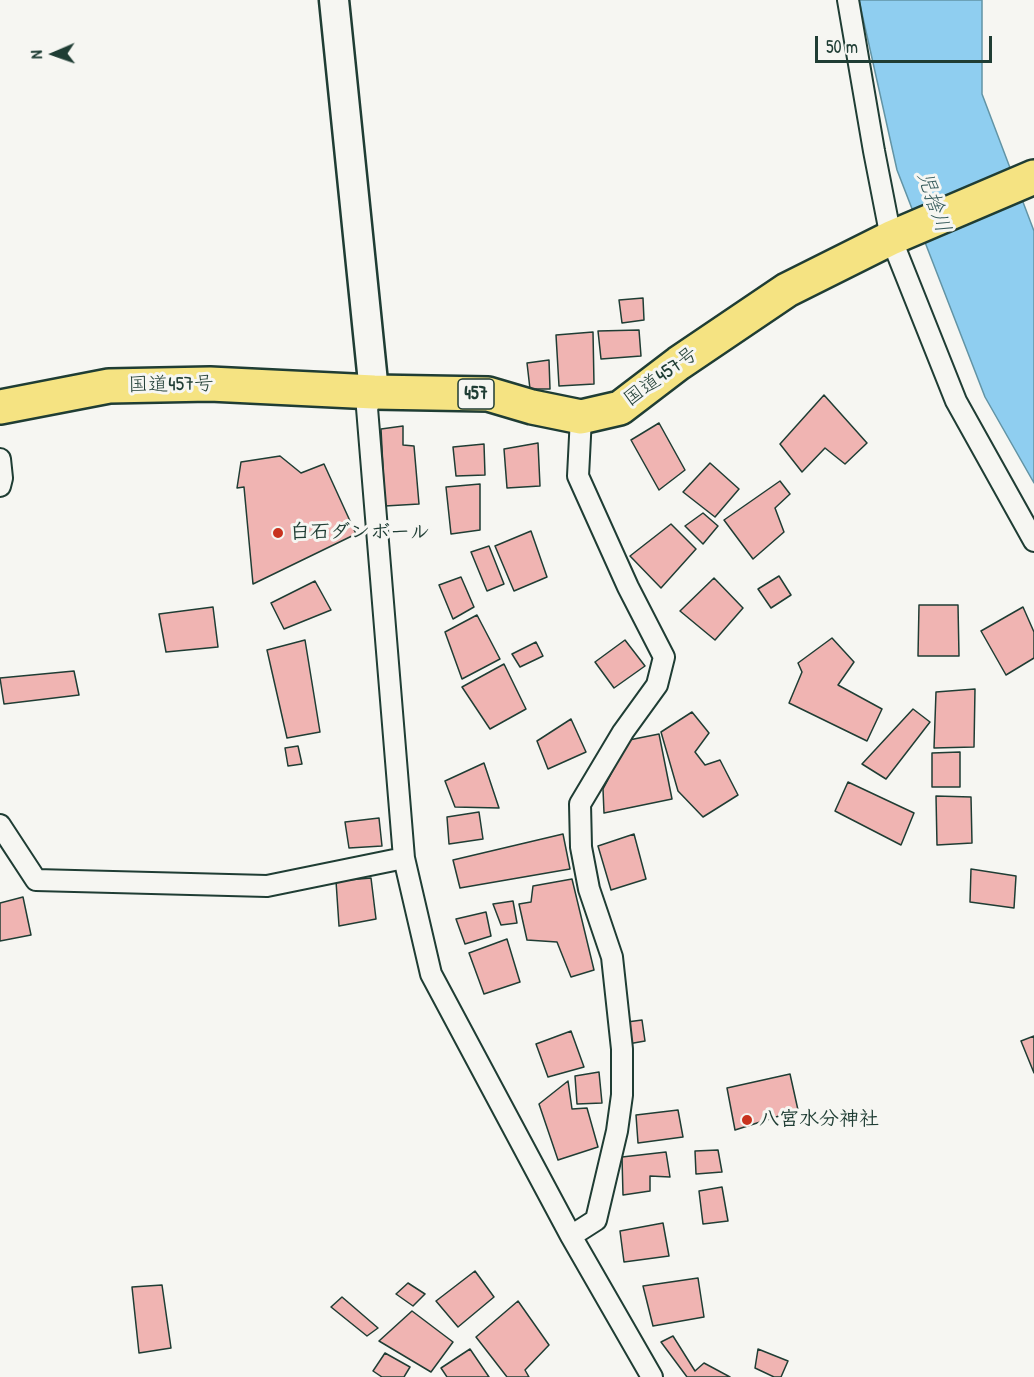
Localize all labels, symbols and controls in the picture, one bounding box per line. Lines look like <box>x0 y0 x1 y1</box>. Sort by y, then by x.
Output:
north arrow <box>24 24 84 84</box>
scale bar <box>818 24 995 62</box>
text: 50 m <box>826 34 858 59</box>
text: N <box>25 50 47 59</box>
water label: 児捨川 <box>911 168 955 236</box>
street label: 国道457号 <box>619 342 703 412</box>
street label: 国道457号 <box>128 372 214 398</box>
road number: 457 <box>458 379 494 409</box>
place label: 白石ダンボール <box>290 521 430 545</box>
marker: 白石ダンボール <box>271 526 285 540</box>
place label: 八宮水分神社 <box>759 1108 879 1132</box>
marker: 八宮水分神社 <box>740 1113 754 1127</box>

